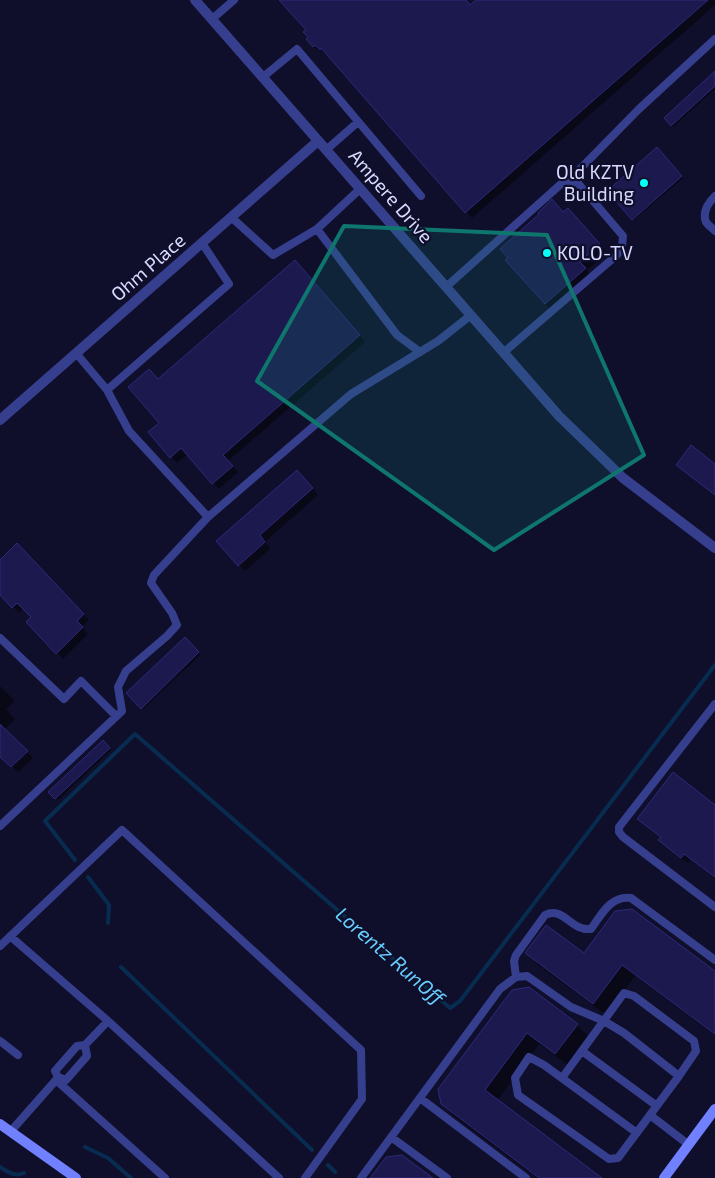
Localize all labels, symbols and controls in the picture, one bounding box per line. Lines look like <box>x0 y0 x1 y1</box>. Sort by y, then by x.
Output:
street label: Ampere Drive <box>344 144 438 247</box>
place label: Old KZTV Building <box>556 160 634 205</box>
marker: Old KZTV Building <box>638 177 650 189</box>
street label: Ohm Place <box>106 228 190 305</box>
place label: KOLO-TV <box>557 241 633 264</box>
marker: KOLO-TV <box>541 247 553 259</box>
water label: Lorentz RunOff <box>331 901 451 1010</box>

